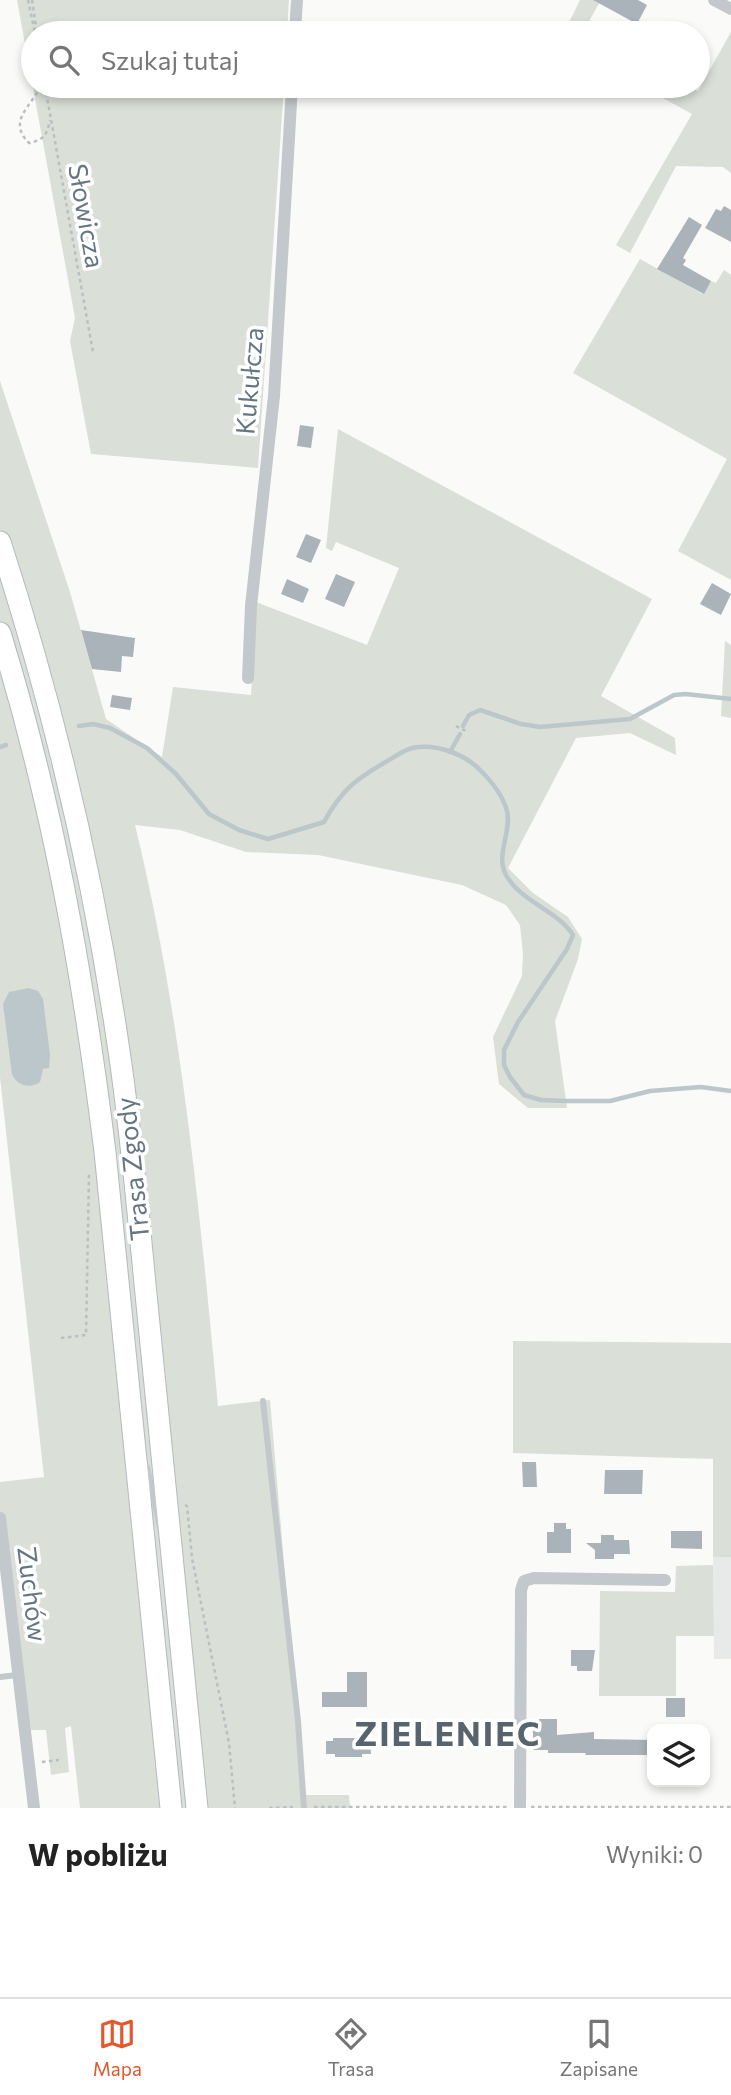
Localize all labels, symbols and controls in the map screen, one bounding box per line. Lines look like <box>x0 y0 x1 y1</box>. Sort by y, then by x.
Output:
search box <box>21 21 710 98</box>
icon: search <box>45 41 83 79</box>
text: Szukaj tutaj <box>101 44 239 75</box>
street label: Słowicza <box>63 161 112 270</box>
street label: Kukułcza <box>228 326 269 436</box>
street label: Trasa Zgody <box>109 1096 154 1242</box>
street label: Zuchów <box>12 1544 55 1643</box>
district label: ZIELENIEC <box>355 1712 541 1753</box>
map controls <box>647 1724 710 1787</box>
button: layers <box>647 1724 710 1787</box>
text: W pobliżu <box>28 1835 168 1872</box>
text: Wyniki: 0 <box>606 1840 703 1868</box>
tab: Mapa <box>93 2015 142 2080</box>
tab: Trasa <box>328 2015 374 2080</box>
tab: Zapisane <box>560 2015 638 2080</box>

